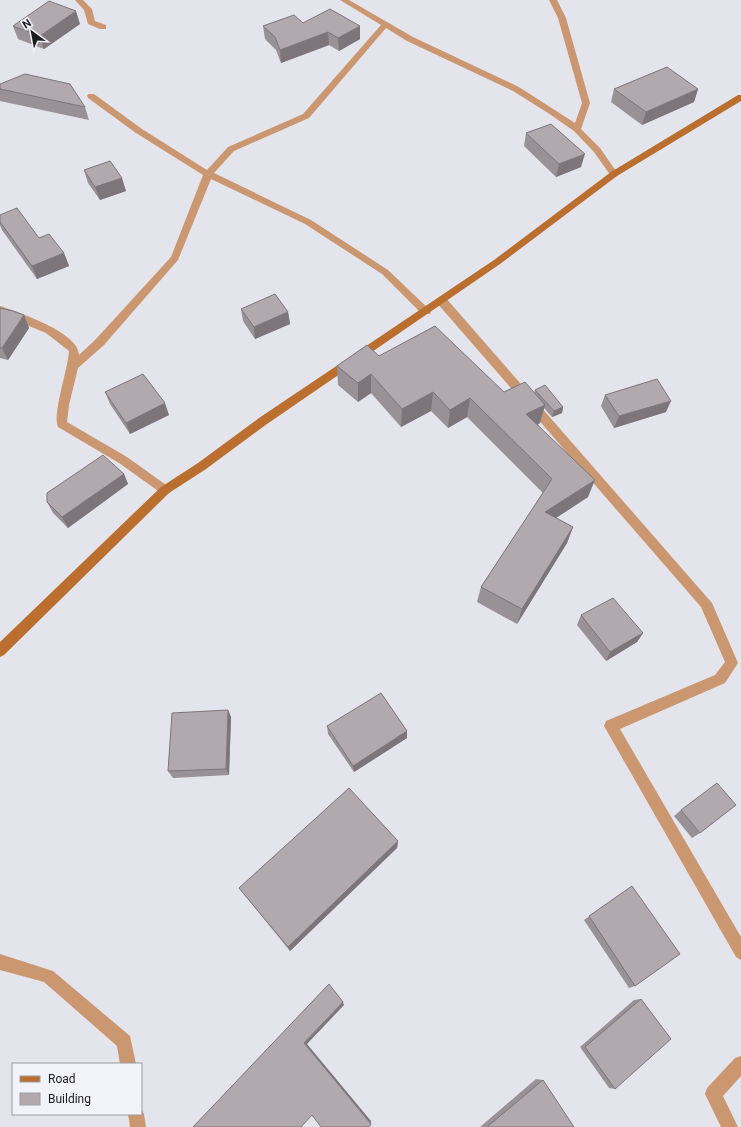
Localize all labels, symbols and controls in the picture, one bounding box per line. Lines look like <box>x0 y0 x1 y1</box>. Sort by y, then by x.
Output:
north arrow <box>12 12 52 52</box>
text: N <box>20 16 34 32</box>
legend <box>12 1063 142 1115</box>
text: Road <box>48 1072 76 1086</box>
text: Building <box>48 1092 91 1106</box>

